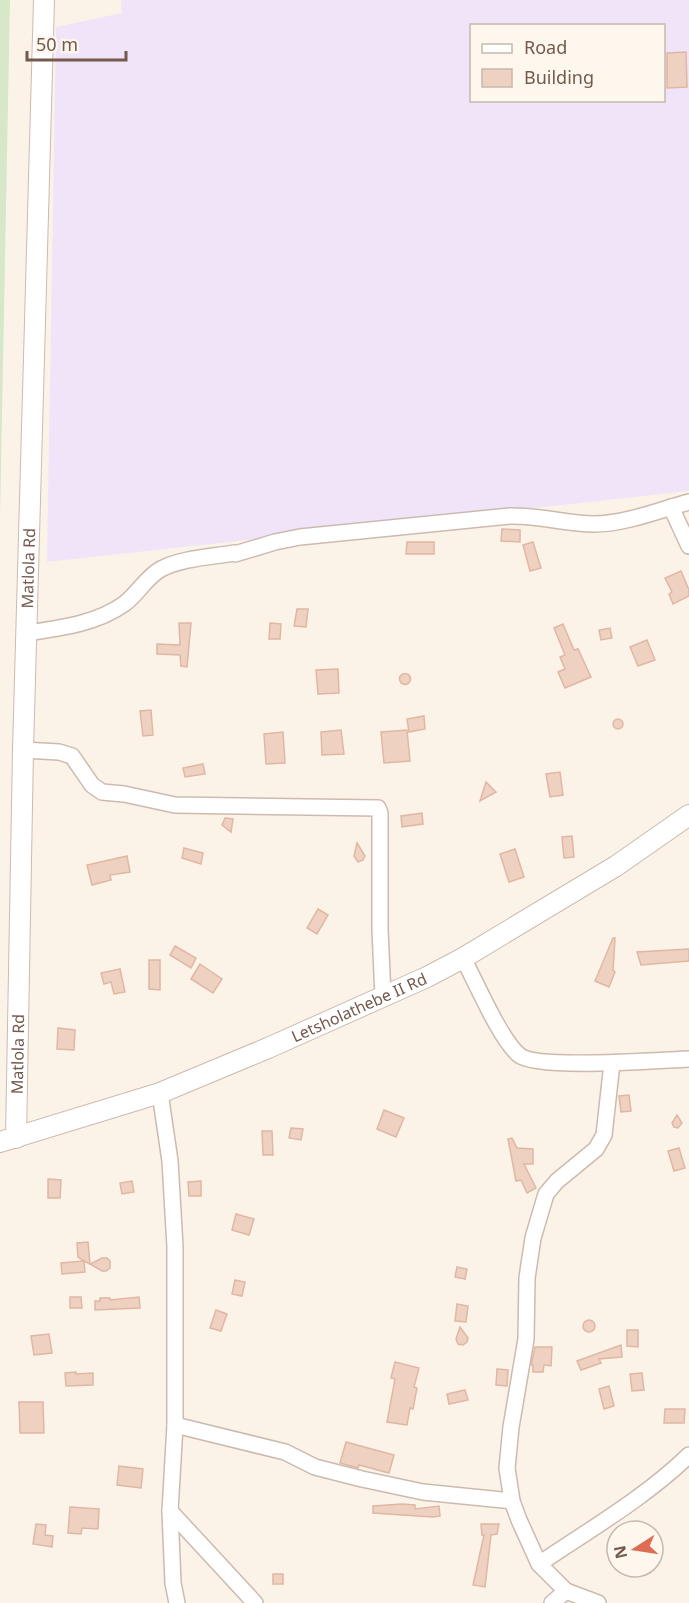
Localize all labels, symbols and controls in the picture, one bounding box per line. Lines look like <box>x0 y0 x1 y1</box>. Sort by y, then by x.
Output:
scale bar <box>27 24 126 62</box>
legend <box>470 24 665 102</box>
text: 50 m <box>36 32 78 56</box>
text: Road <box>524 35 567 59</box>
text: Building <box>524 65 594 89</box>
street label: Matlola Rd <box>16 528 40 609</box>
street label: Letsholathebe II Rd <box>288 968 430 1047</box>
street label: Matlola Rd <box>6 1014 29 1094</box>
north arrow <box>605 1519 665 1579</box>
text: N <box>608 1543 632 1561</box>

